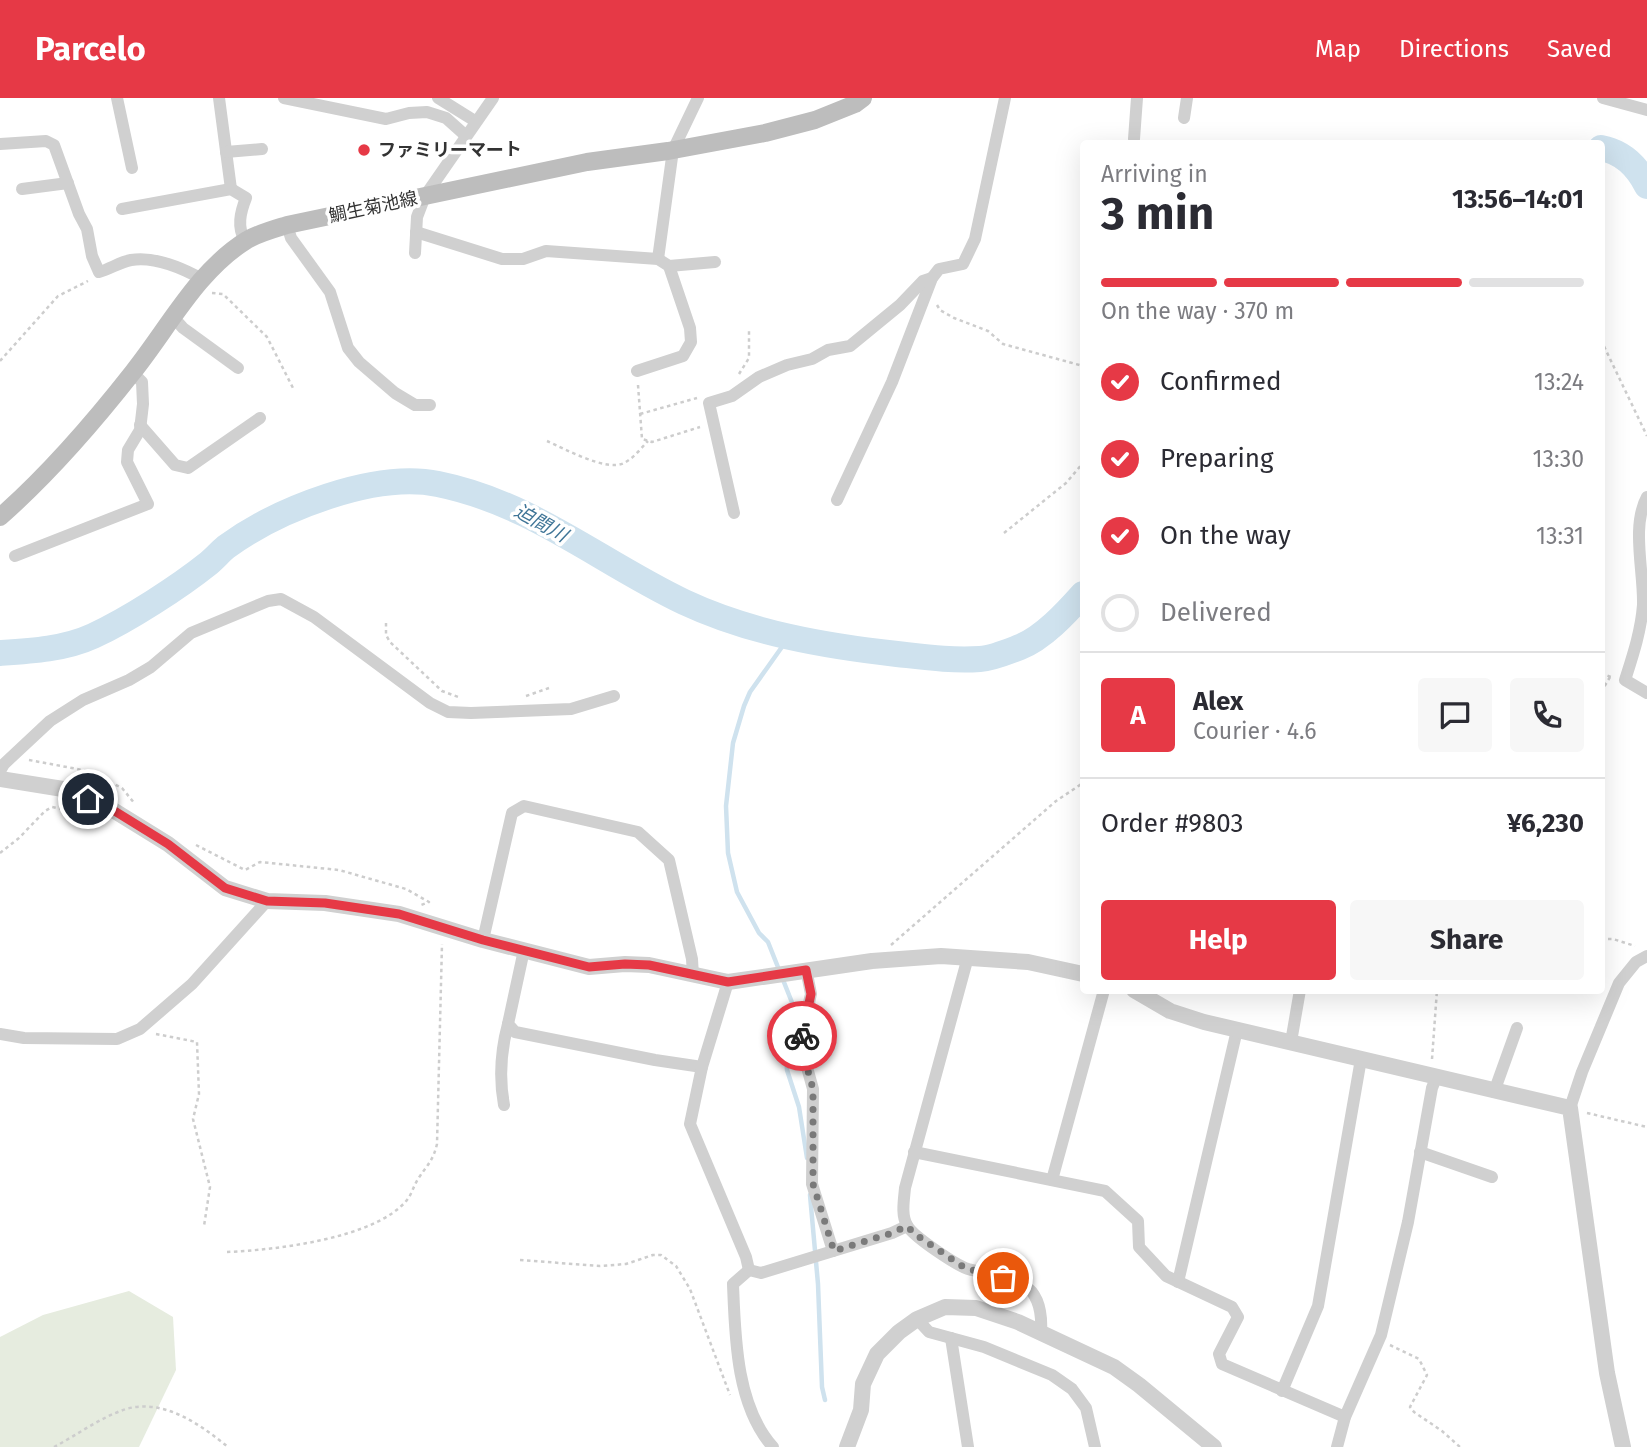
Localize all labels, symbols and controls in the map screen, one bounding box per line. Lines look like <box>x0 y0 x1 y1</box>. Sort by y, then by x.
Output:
text: Parcelo <box>35 29 146 69</box>
text: Map <box>1315 35 1361 63</box>
text: Directions <box>1399 35 1509 63</box>
text: Saved <box>1547 35 1612 63</box>
place label: ファミリーマート <box>378 139 522 161</box>
marker: ファミリーマート <box>356 142 372 158</box>
text: Arriving in <box>1101 160 1208 188</box>
text: 13:56–14:01 <box>1452 184 1584 215</box>
text: 3 min <box>1101 186 1214 241</box>
street label: 鯛生菊池線 <box>327 187 419 227</box>
text: On the way · 370 m <box>1101 297 1294 325</box>
icon: check <box>1101 363 1139 401</box>
text: Confirmed <box>1160 366 1281 397</box>
text: 13:24 <box>1534 368 1584 396</box>
icon: check <box>1101 440 1139 478</box>
text: Preparing <box>1160 443 1273 474</box>
text: 13:30 <box>1533 445 1584 473</box>
water label: 迫間川 <box>510 499 573 548</box>
icon: check <box>1101 517 1139 555</box>
text: On the way <box>1160 520 1291 551</box>
text: 13:31 <box>1536 522 1584 550</box>
text: Delivered <box>1160 597 1272 628</box>
button: chat <box>1418 678 1492 752</box>
button: phone <box>1510 678 1584 752</box>
text: Alex <box>1193 686 1243 717</box>
text: A <box>1130 700 1146 731</box>
text: Courier · 4.6 <box>1193 717 1317 745</box>
pin <box>58 769 118 829</box>
icon: home <box>69 780 107 818</box>
text: Order #9803 <box>1101 808 1244 839</box>
text: ¥6,230 <box>1507 808 1584 839</box>
button: Help <box>1101 900 1336 980</box>
button: Share <box>1350 900 1584 980</box>
courier <box>767 1001 837 1071</box>
icon: bike <box>783 1017 821 1055</box>
pin <box>973 1248 1033 1308</box>
icon: bag <box>984 1259 1022 1297</box>

